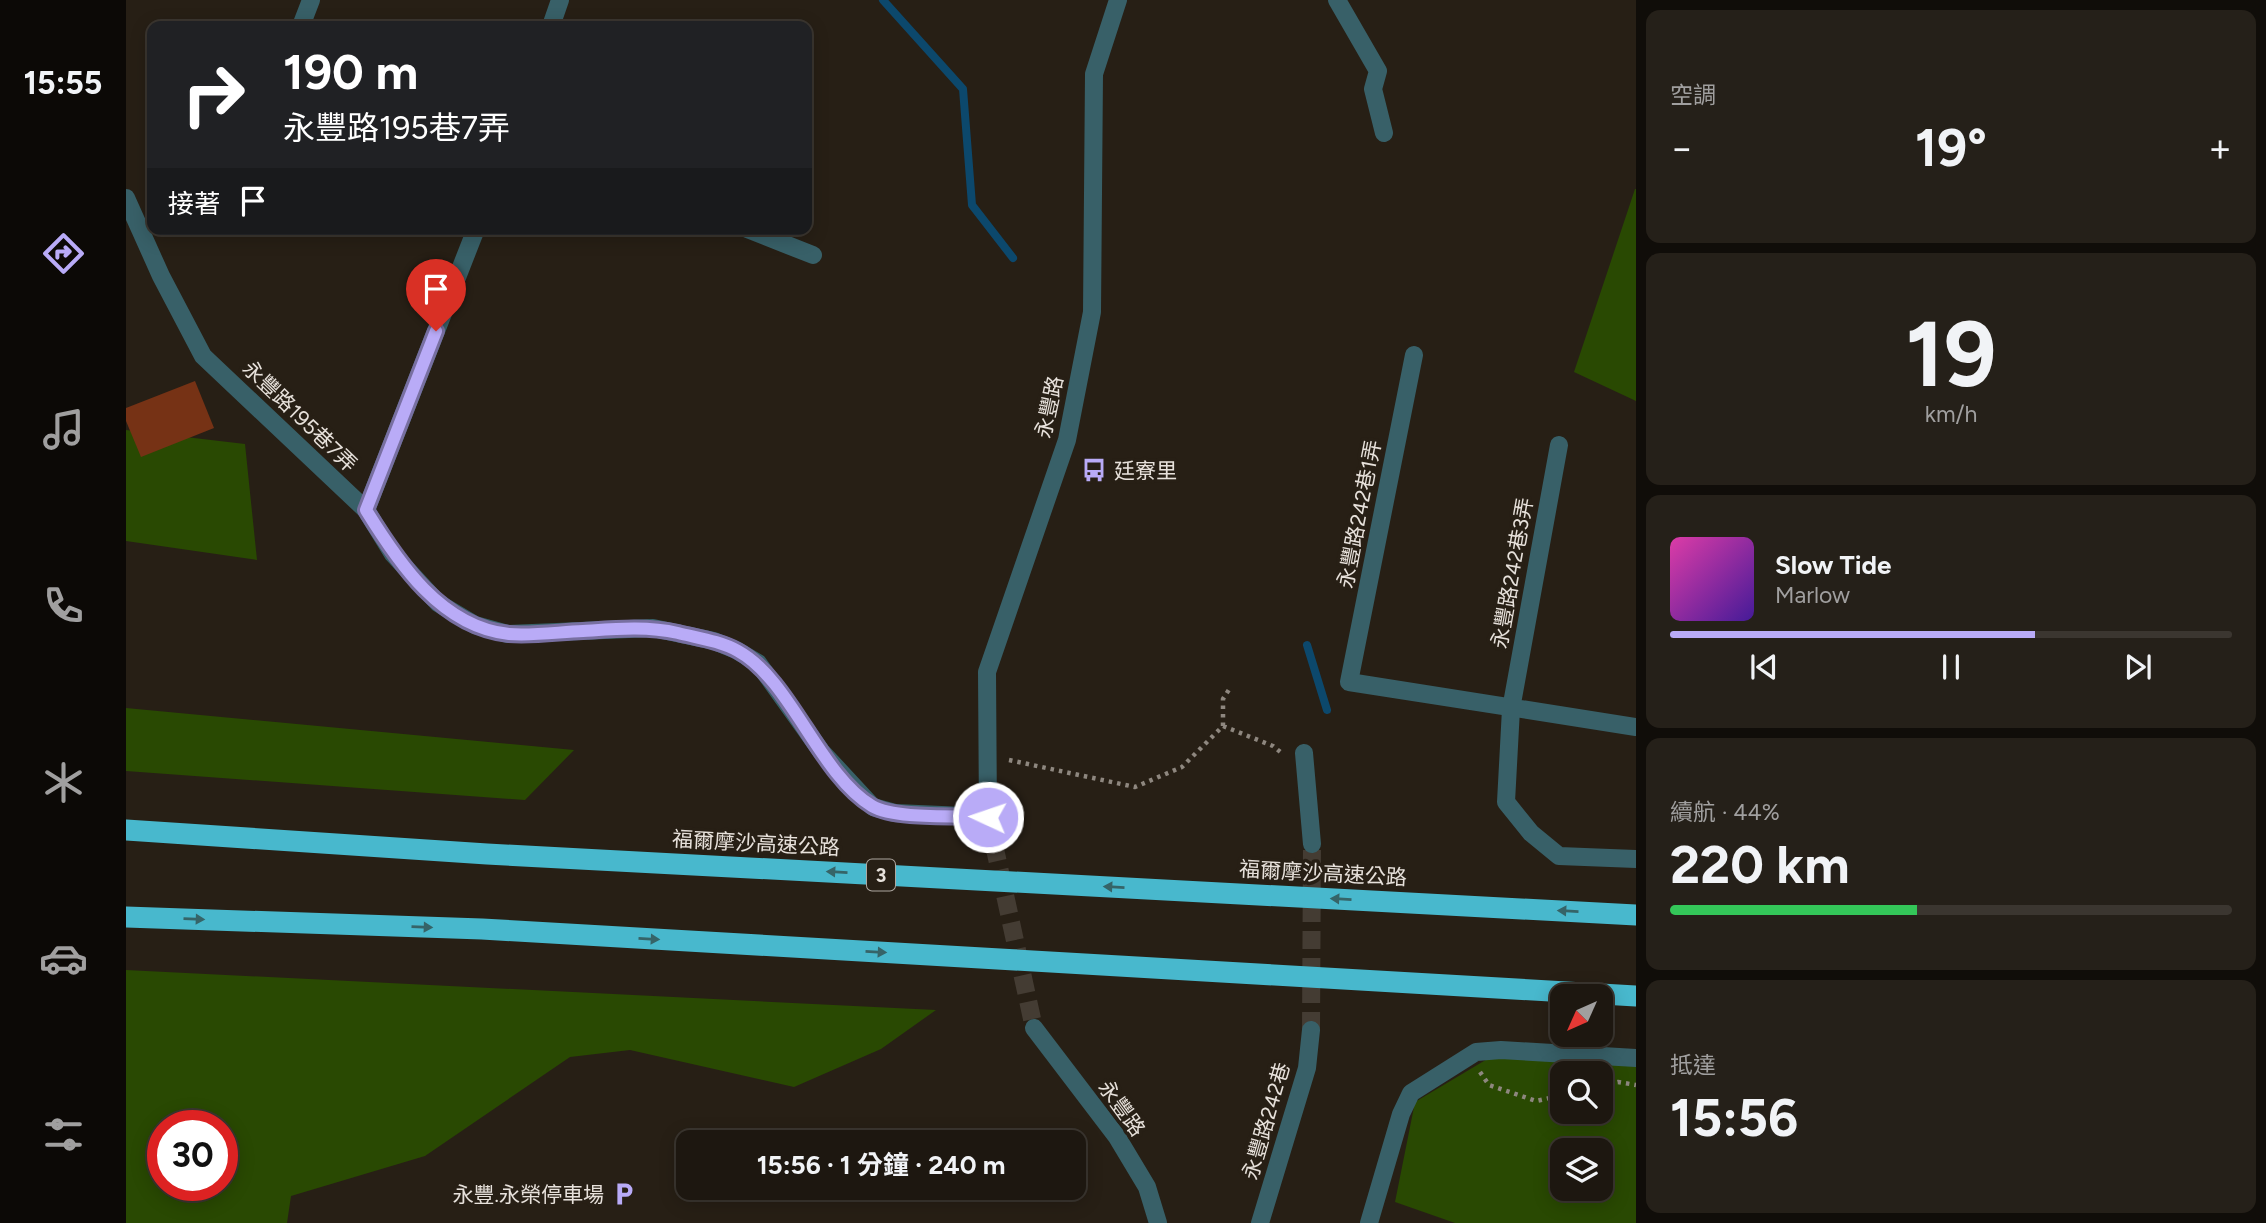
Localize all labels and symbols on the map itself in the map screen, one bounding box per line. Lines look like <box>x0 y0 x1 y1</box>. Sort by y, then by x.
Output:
pin <box>406 259 466 331</box>
street label: 永豐路195巷7弄 <box>238 355 362 477</box>
street label: 永豐路 <box>1030 374 1068 440</box>
street label: 永豐路242巷1弄 <box>1332 438 1386 590</box>
bus stop icon: 廷寮里 <box>1080 456 1108 484</box>
place label: 廷寮里 <box>1114 458 1177 483</box>
street label: 永豐路242巷3弄 <box>1486 496 1538 650</box>
position arrow <box>951 780 1025 854</box>
street label: 福爾摩沙高速公路 <box>671 826 841 860</box>
street label: 福爾摩沙高速公路 <box>1238 856 1408 890</box>
road number: 3 <box>867 860 895 890</box>
one-way arrow <box>826 867 848 878</box>
one-way arrow <box>1102 881 1124 892</box>
one-way arrow <box>1329 893 1351 904</box>
one-way arrow <box>1557 905 1579 916</box>
one-way arrow <box>183 914 205 925</box>
one-way arrow <box>411 922 433 933</box>
one-way arrow <box>638 934 660 945</box>
one-way arrow <box>865 947 887 958</box>
north arrow <box>1550 984 1614 1046</box>
street label: 永豐路242巷 <box>1237 1060 1295 1182</box>
street label: 永豐路 <box>1093 1075 1151 1141</box>
speed limit sign: 30 <box>147 1110 238 1201</box>
parking icon: 永豐.永榮停車場 <box>610 1180 638 1208</box>
place label: 永豐.永榮停車場 <box>453 1182 604 1207</box>

